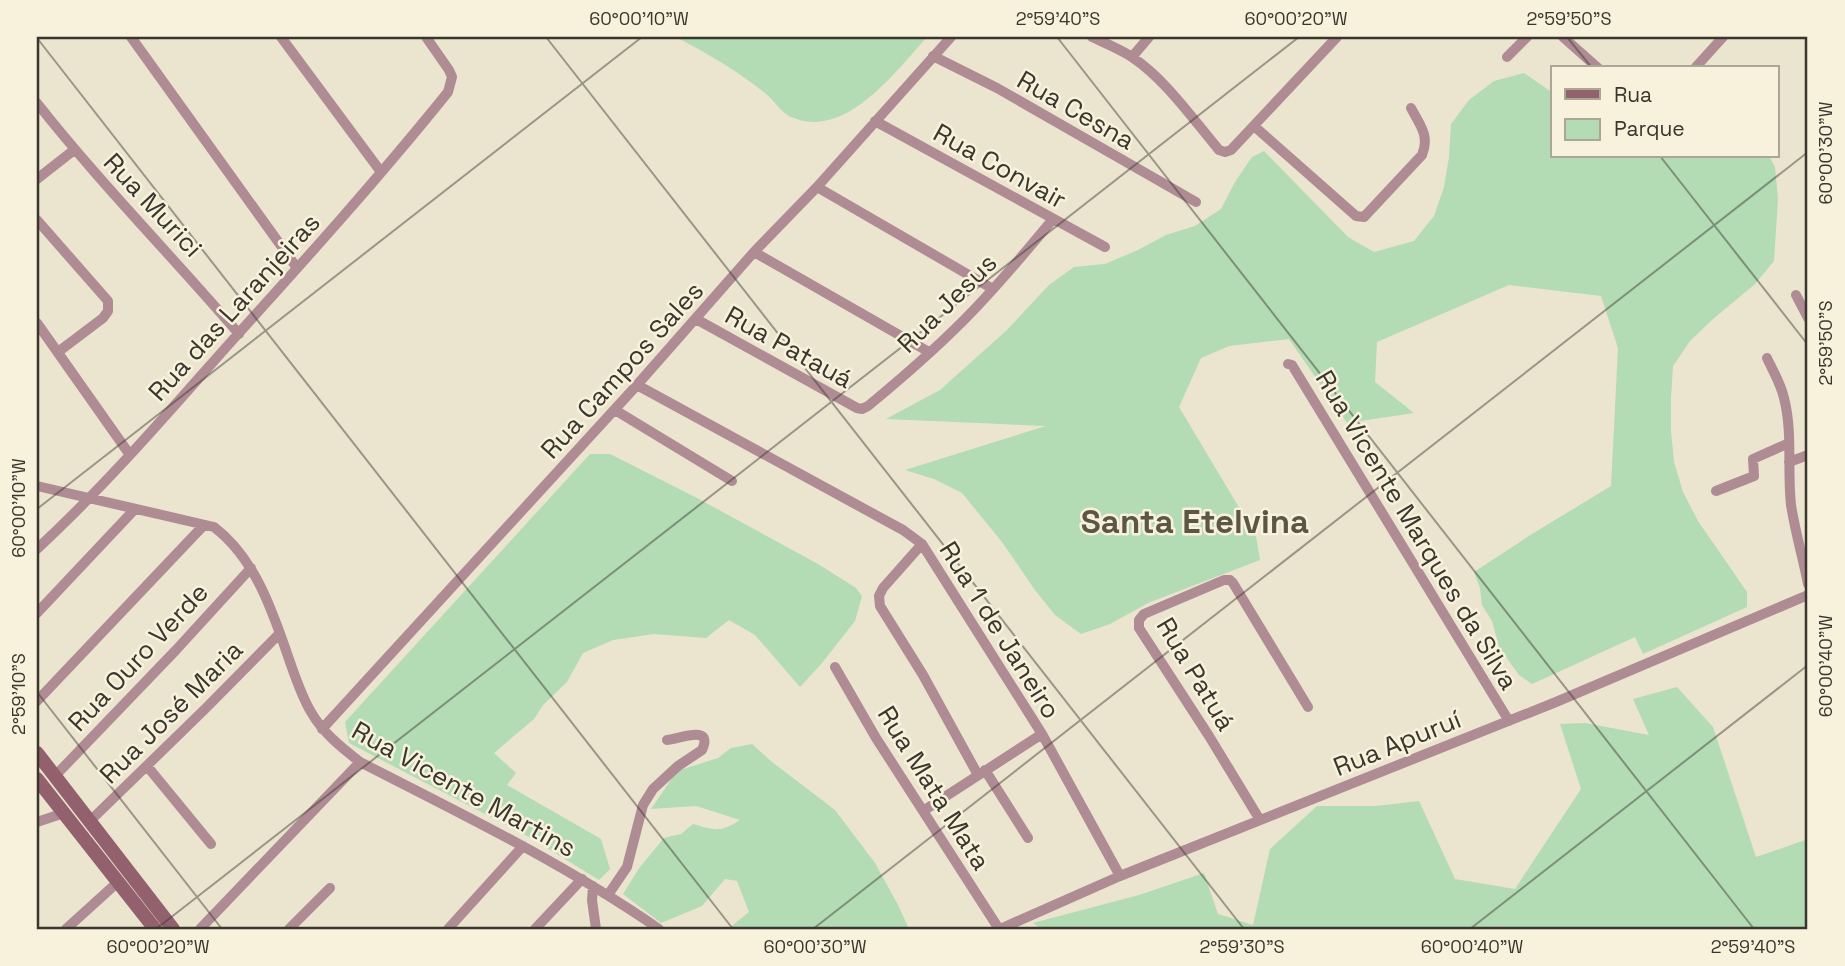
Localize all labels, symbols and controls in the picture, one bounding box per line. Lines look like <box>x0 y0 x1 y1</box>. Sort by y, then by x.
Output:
text: 60°00'10"W <box>589 7 689 30</box>
text: 2°59'40"S <box>1016 7 1100 30</box>
text: 60°00'20"W <box>1245 7 1348 30</box>
text: 2°59'50"S <box>1526 7 1612 30</box>
street label: Rua Cesna <box>1011 63 1141 157</box>
legend <box>1551 66 1778 158</box>
text: Rua <box>1614 81 1652 108</box>
text: 60°00'30"W <box>1814 101 1837 204</box>
text: Parque <box>1614 115 1685 142</box>
street label: Rua Convair <box>927 116 1073 216</box>
street label: Rua Murici <box>96 146 210 264</box>
street label: Rua das Laranjeiras <box>141 206 327 408</box>
street label: Rua Jesus <box>890 246 1004 360</box>
street label: Rua Campos Sales <box>533 274 711 466</box>
street label: Rua Patauá <box>719 298 859 396</box>
text: 2°59'50"S <box>1814 300 1837 386</box>
street label: Rua Vicente Marques da Silva <box>1308 364 1526 696</box>
text: 60°00'10"W <box>7 458 30 558</box>
district label: Santa Etelvina <box>1081 501 1309 543</box>
street label: Rua 1 de Janeiro <box>932 535 1068 725</box>
street label: Rua Ouro Verde <box>60 576 216 738</box>
street label: Rua Patuá <box>1149 611 1243 737</box>
text: 60°00'40"W <box>1814 615 1837 717</box>
street label: Rua José Maria <box>92 633 250 791</box>
text: 2°59'10"S <box>7 653 30 735</box>
street label: Rua Mata Mata <box>870 699 998 877</box>
street label: Rua Apuruí <box>1328 702 1466 784</box>
street label: Rua Vicente Martins <box>346 713 582 865</box>
text: 60°00'20"W <box>107 935 210 958</box>
text: 60°00'30"W <box>764 935 867 958</box>
text: 2°59'30"S <box>1199 935 1285 958</box>
text: 60°00'40"W <box>1421 935 1523 958</box>
text: 2°59'40"S <box>1711 935 1795 958</box>

